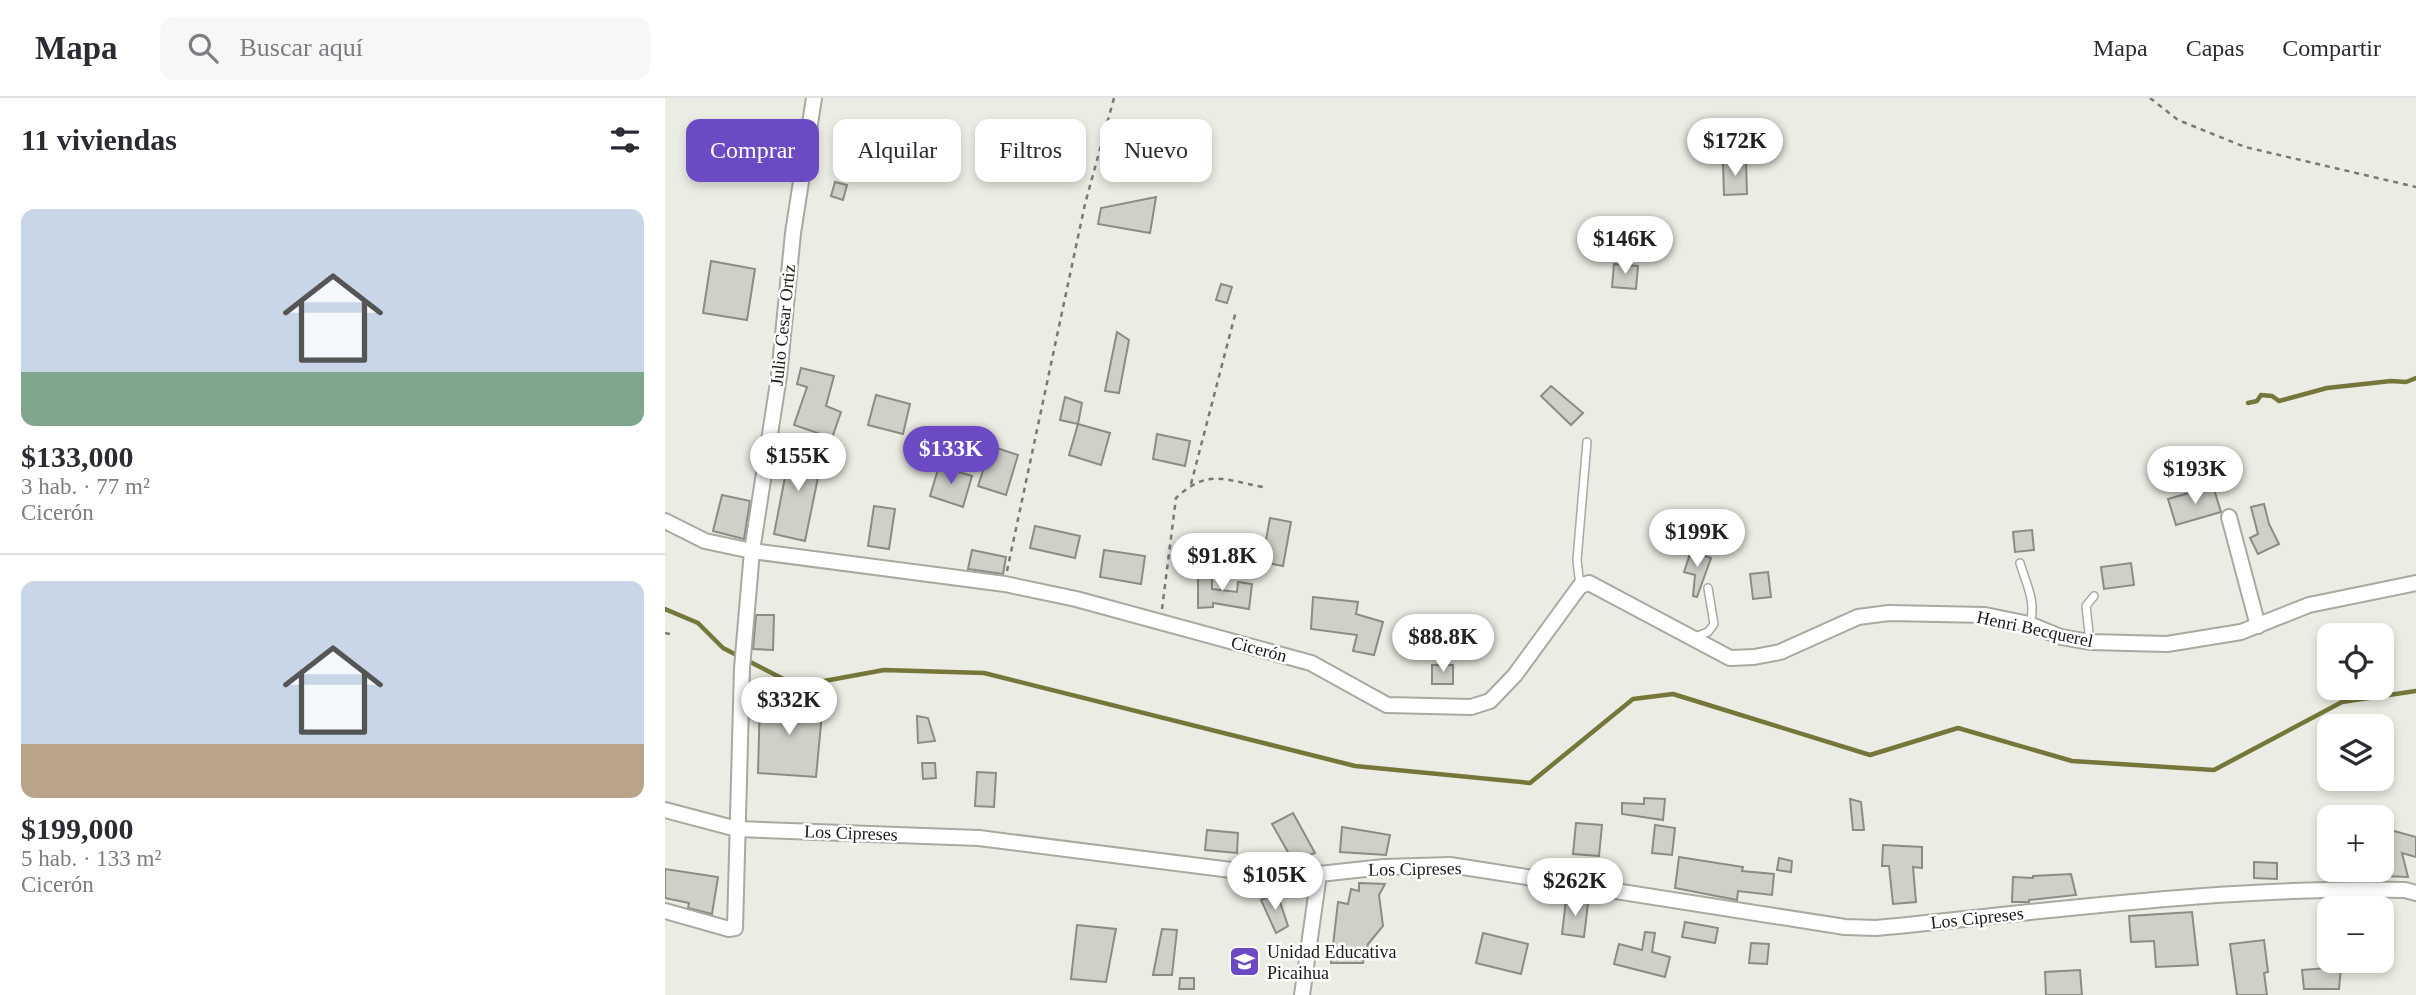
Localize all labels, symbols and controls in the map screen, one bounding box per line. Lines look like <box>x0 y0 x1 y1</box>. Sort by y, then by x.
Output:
search box <box>160 17 650 80</box>
icon: search <box>184 29 222 67</box>
text: Mapa <box>35 30 118 66</box>
text: Buscar aquí <box>240 33 363 62</box>
text: Mapa <box>2093 35 2148 61</box>
text: Capas <box>2186 35 2244 61</box>
text: Compartir <box>2282 35 2381 61</box>
pin: $172K <box>1686 118 1784 178</box>
chip: Comprar <box>686 119 819 182</box>
chip: Alquilar <box>833 119 961 182</box>
chip: Filtros <box>975 119 1086 182</box>
chip: Nuevo <box>1100 119 1212 182</box>
icon: filters <box>606 121 644 159</box>
text: 11 viviendas <box>21 123 177 156</box>
text: $172K <box>1703 128 1767 153</box>
pin: $146K <box>1576 216 1674 276</box>
text: $146K <box>1593 226 1657 251</box>
icon: home <box>270 255 396 381</box>
street label: Julio Cesar Ortiz <box>767 263 799 387</box>
pin: $133K <box>902 426 1000 486</box>
pin: $155K <box>749 434 847 493</box>
text: $133K <box>919 436 983 461</box>
text: $133,000 <box>21 440 134 473</box>
text: $155K <box>766 443 830 468</box>
pin: $193K <box>2146 446 2244 506</box>
text: $193K <box>2163 456 2227 481</box>
text: 3 hab. · 77 m² <box>21 474 150 499</box>
text: Cicerón <box>21 500 94 525</box>
pin: $199K <box>1648 510 1746 569</box>
text: $199K <box>1665 519 1729 544</box>
pin: $91.8K <box>1165 533 1279 593</box>
text: $91.8K <box>1187 543 1257 568</box>
street label: Henri Becquerel <box>1975 607 2095 651</box>
pin: $88.8K <box>1386 614 1500 674</box>
map controls <box>2317 623 2394 973</box>
button: locate <box>2317 623 2394 700</box>
text: $88.8K <box>1408 624 1478 649</box>
icon: home <box>270 627 396 753</box>
street label: Cicerón <box>1229 632 1289 666</box>
pin: $332K <box>740 678 838 737</box>
text: $332K <box>757 687 821 712</box>
button: layers <box>2317 714 2394 791</box>
button: + <box>2317 805 2394 882</box>
text: $199,000 <box>21 812 134 845</box>
street label: Los Cipreses <box>804 821 898 845</box>
text: 5 hab. · 133 m² <box>21 846 161 871</box>
pin: $105K <box>1226 852 1324 912</box>
street label: Los Cipreses <box>1368 858 1462 880</box>
pin: $262K <box>1526 858 1624 918</box>
text: $105K <box>1243 862 1307 887</box>
text: $262K <box>1543 868 1607 893</box>
text: Cicerón <box>21 872 94 897</box>
button: − <box>2317 896 2394 973</box>
street label: Los Cipreses <box>1929 903 2025 933</box>
place label: Unidad Educativa Picaihua <box>1267 942 1396 983</box>
school or university icon: Unidad Educativa Picaihua <box>1227 945 1261 979</box>

